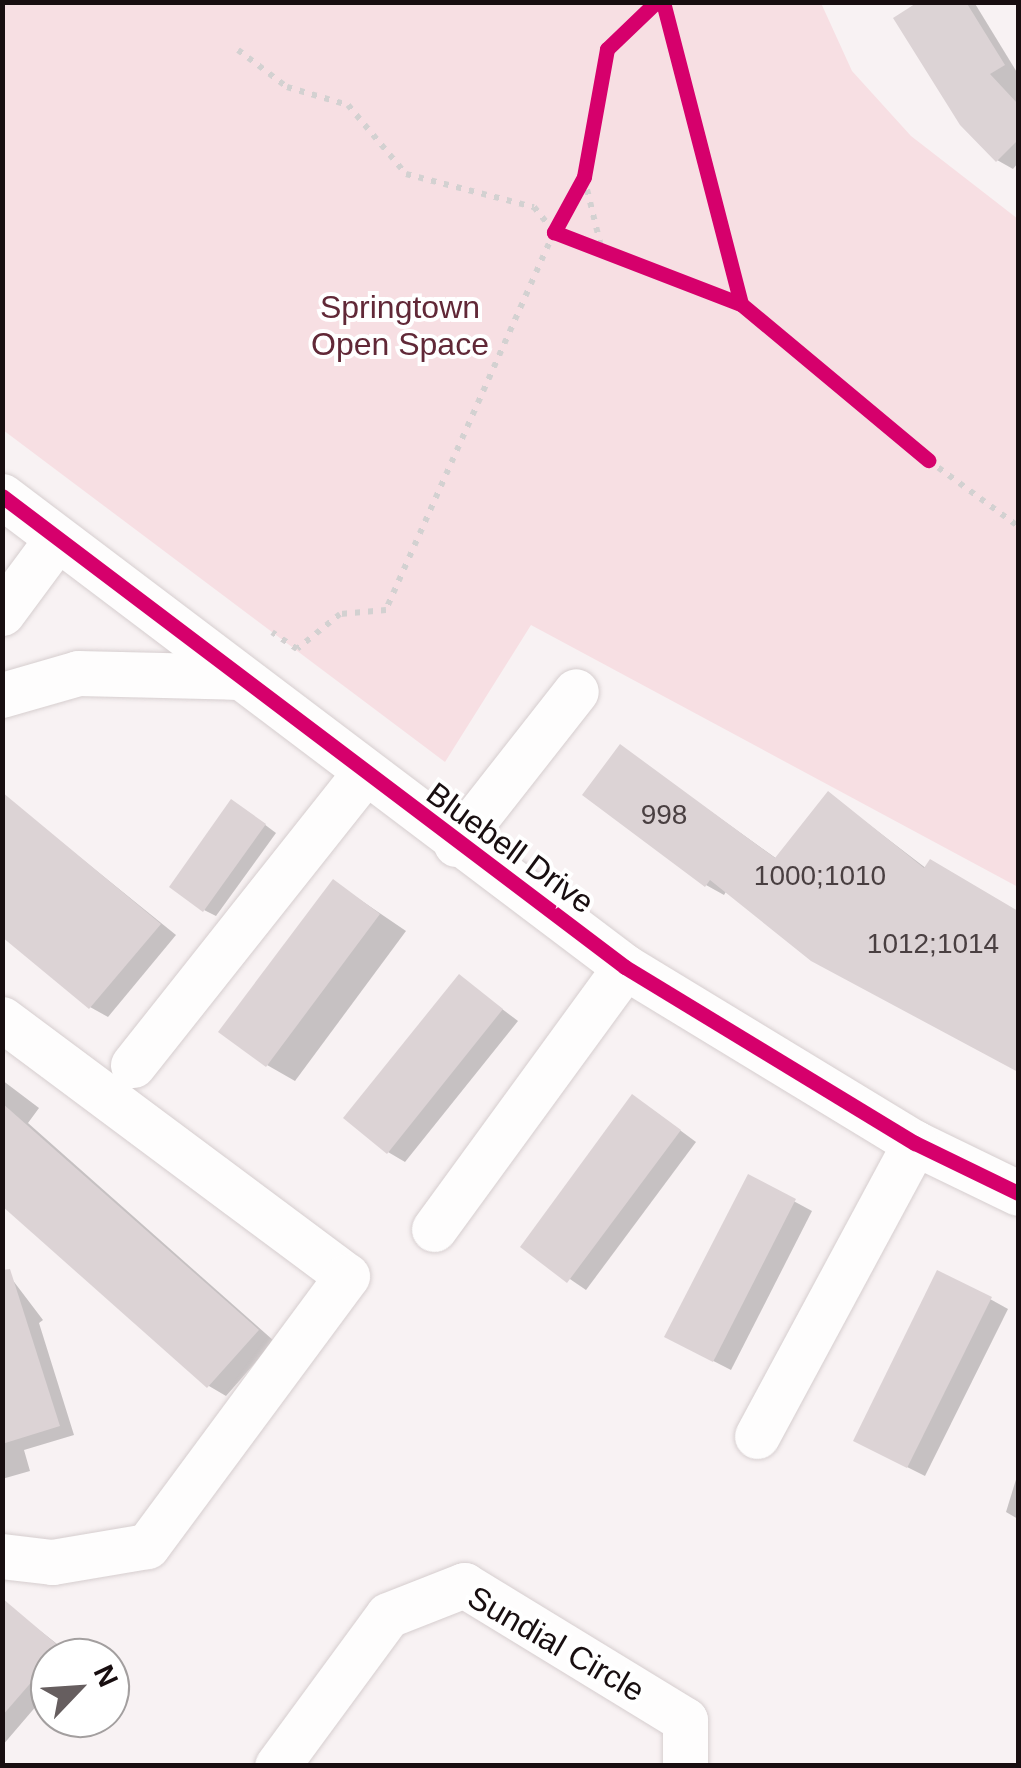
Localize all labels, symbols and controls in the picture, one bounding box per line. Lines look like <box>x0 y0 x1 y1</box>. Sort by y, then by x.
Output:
park label: Springtown Open Space <box>311 289 489 364</box>
street label: Bluebell Drive <box>419 774 601 922</box>
house number: 998 <box>641 798 687 832</box>
house number: 1000;1010 <box>754 859 886 893</box>
house number: 1012;1014 <box>867 927 999 961</box>
street label: Sundial Circle <box>461 1578 651 1710</box>
north arrow <box>30 1638 130 1738</box>
text: N <box>88 1660 124 1692</box>

